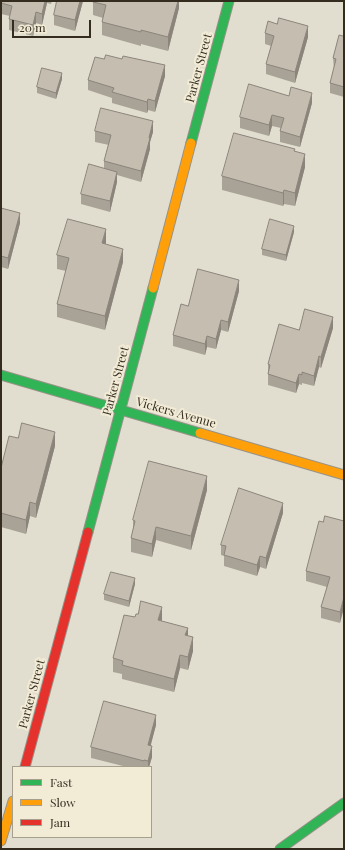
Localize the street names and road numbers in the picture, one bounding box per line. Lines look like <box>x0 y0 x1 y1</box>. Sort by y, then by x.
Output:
street label: Parker Street <box>183 32 215 104</box>
street label: Parker Street <box>100 345 132 417</box>
street label: Vickers Avenue <box>135 395 217 431</box>
street label: Parker Street <box>16 658 48 730</box>

